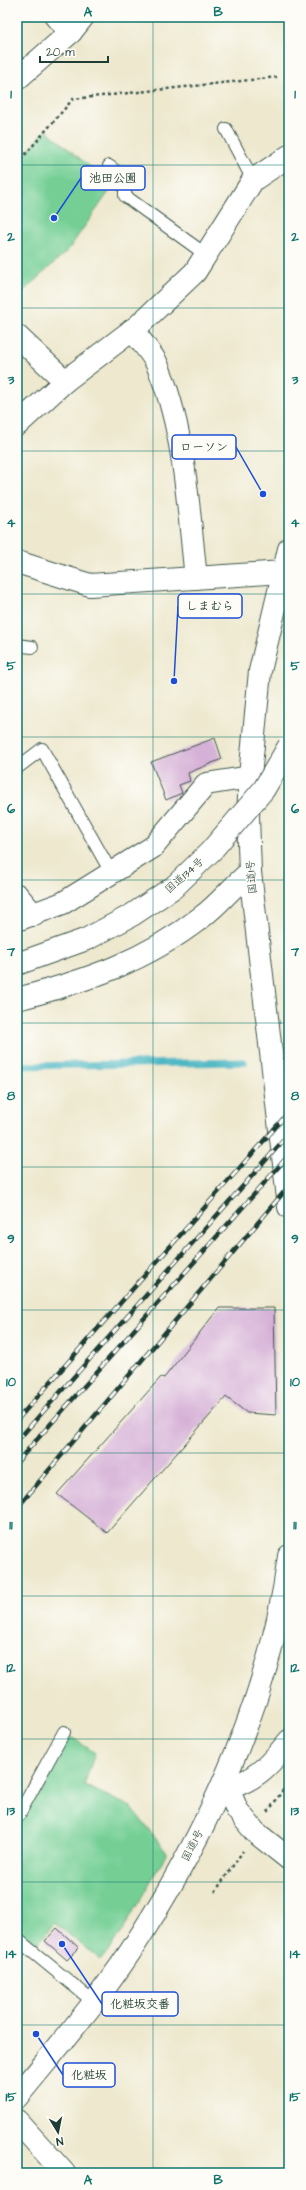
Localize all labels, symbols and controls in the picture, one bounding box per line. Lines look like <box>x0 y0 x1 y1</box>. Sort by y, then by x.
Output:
text: A <box>84 3 93 21</box>
text: B <box>213 3 223 21</box>
scale bar <box>40 38 108 64</box>
text: 20 m <box>46 44 75 61</box>
text: 1 <box>10 85 12 103</box>
text: 1 <box>294 85 296 103</box>
callout: 池田公園 <box>81 166 145 190</box>
text: 池田公園 <box>89 170 137 187</box>
text: 2 <box>6 228 15 246</box>
text: 2 <box>290 228 299 246</box>
text: 3 <box>7 371 15 389</box>
text: 3 <box>291 371 299 389</box>
callout: ローソン <box>172 435 236 459</box>
text: ローソン <box>180 439 228 456</box>
text: 4 <box>7 514 16 532</box>
text: 4 <box>291 514 300 532</box>
callout: しまむら <box>178 594 242 618</box>
text: しまむら <box>186 598 234 615</box>
text: 5 <box>6 657 16 675</box>
text: 5 <box>290 657 300 675</box>
text: 6 <box>7 800 16 818</box>
text: 6 <box>291 800 300 818</box>
street label: 国道134号 <box>162 854 207 897</box>
street label: 国道1号 <box>243 859 260 895</box>
text: 7 <box>6 943 16 961</box>
text: 7 <box>290 943 300 961</box>
text: 8 <box>7 1087 16 1105</box>
text: 8 <box>291 1087 300 1105</box>
text: 9 <box>7 1230 15 1248</box>
text: 9 <box>291 1230 299 1248</box>
text: 10 <box>6 1373 17 1391</box>
text: 10 <box>290 1373 301 1391</box>
text: 11 <box>9 1516 13 1534</box>
text: 11 <box>293 1516 297 1534</box>
text: 12 <box>6 1659 16 1677</box>
text: 12 <box>290 1659 300 1677</box>
text: 13 <box>7 1802 16 1820</box>
text: 13 <box>291 1802 300 1820</box>
street label: 国道1号 <box>178 1826 207 1864</box>
text: 14 <box>6 1945 16 1963</box>
text: 14 <box>290 1945 300 1963</box>
callout: 化粧坂交番 <box>102 1992 178 2016</box>
text: 化粧坂交番 <box>110 1996 170 2013</box>
callout: 化粧坂 <box>63 2063 115 2087</box>
text: 化粧坂 <box>71 2067 107 2084</box>
text: 15 <box>6 2088 17 2106</box>
text: 15 <box>290 2088 301 2106</box>
north arrow <box>38 2112 78 2152</box>
text: N <box>55 2133 64 2149</box>
text: A <box>84 2171 93 2189</box>
text: B <box>213 2171 223 2189</box>

